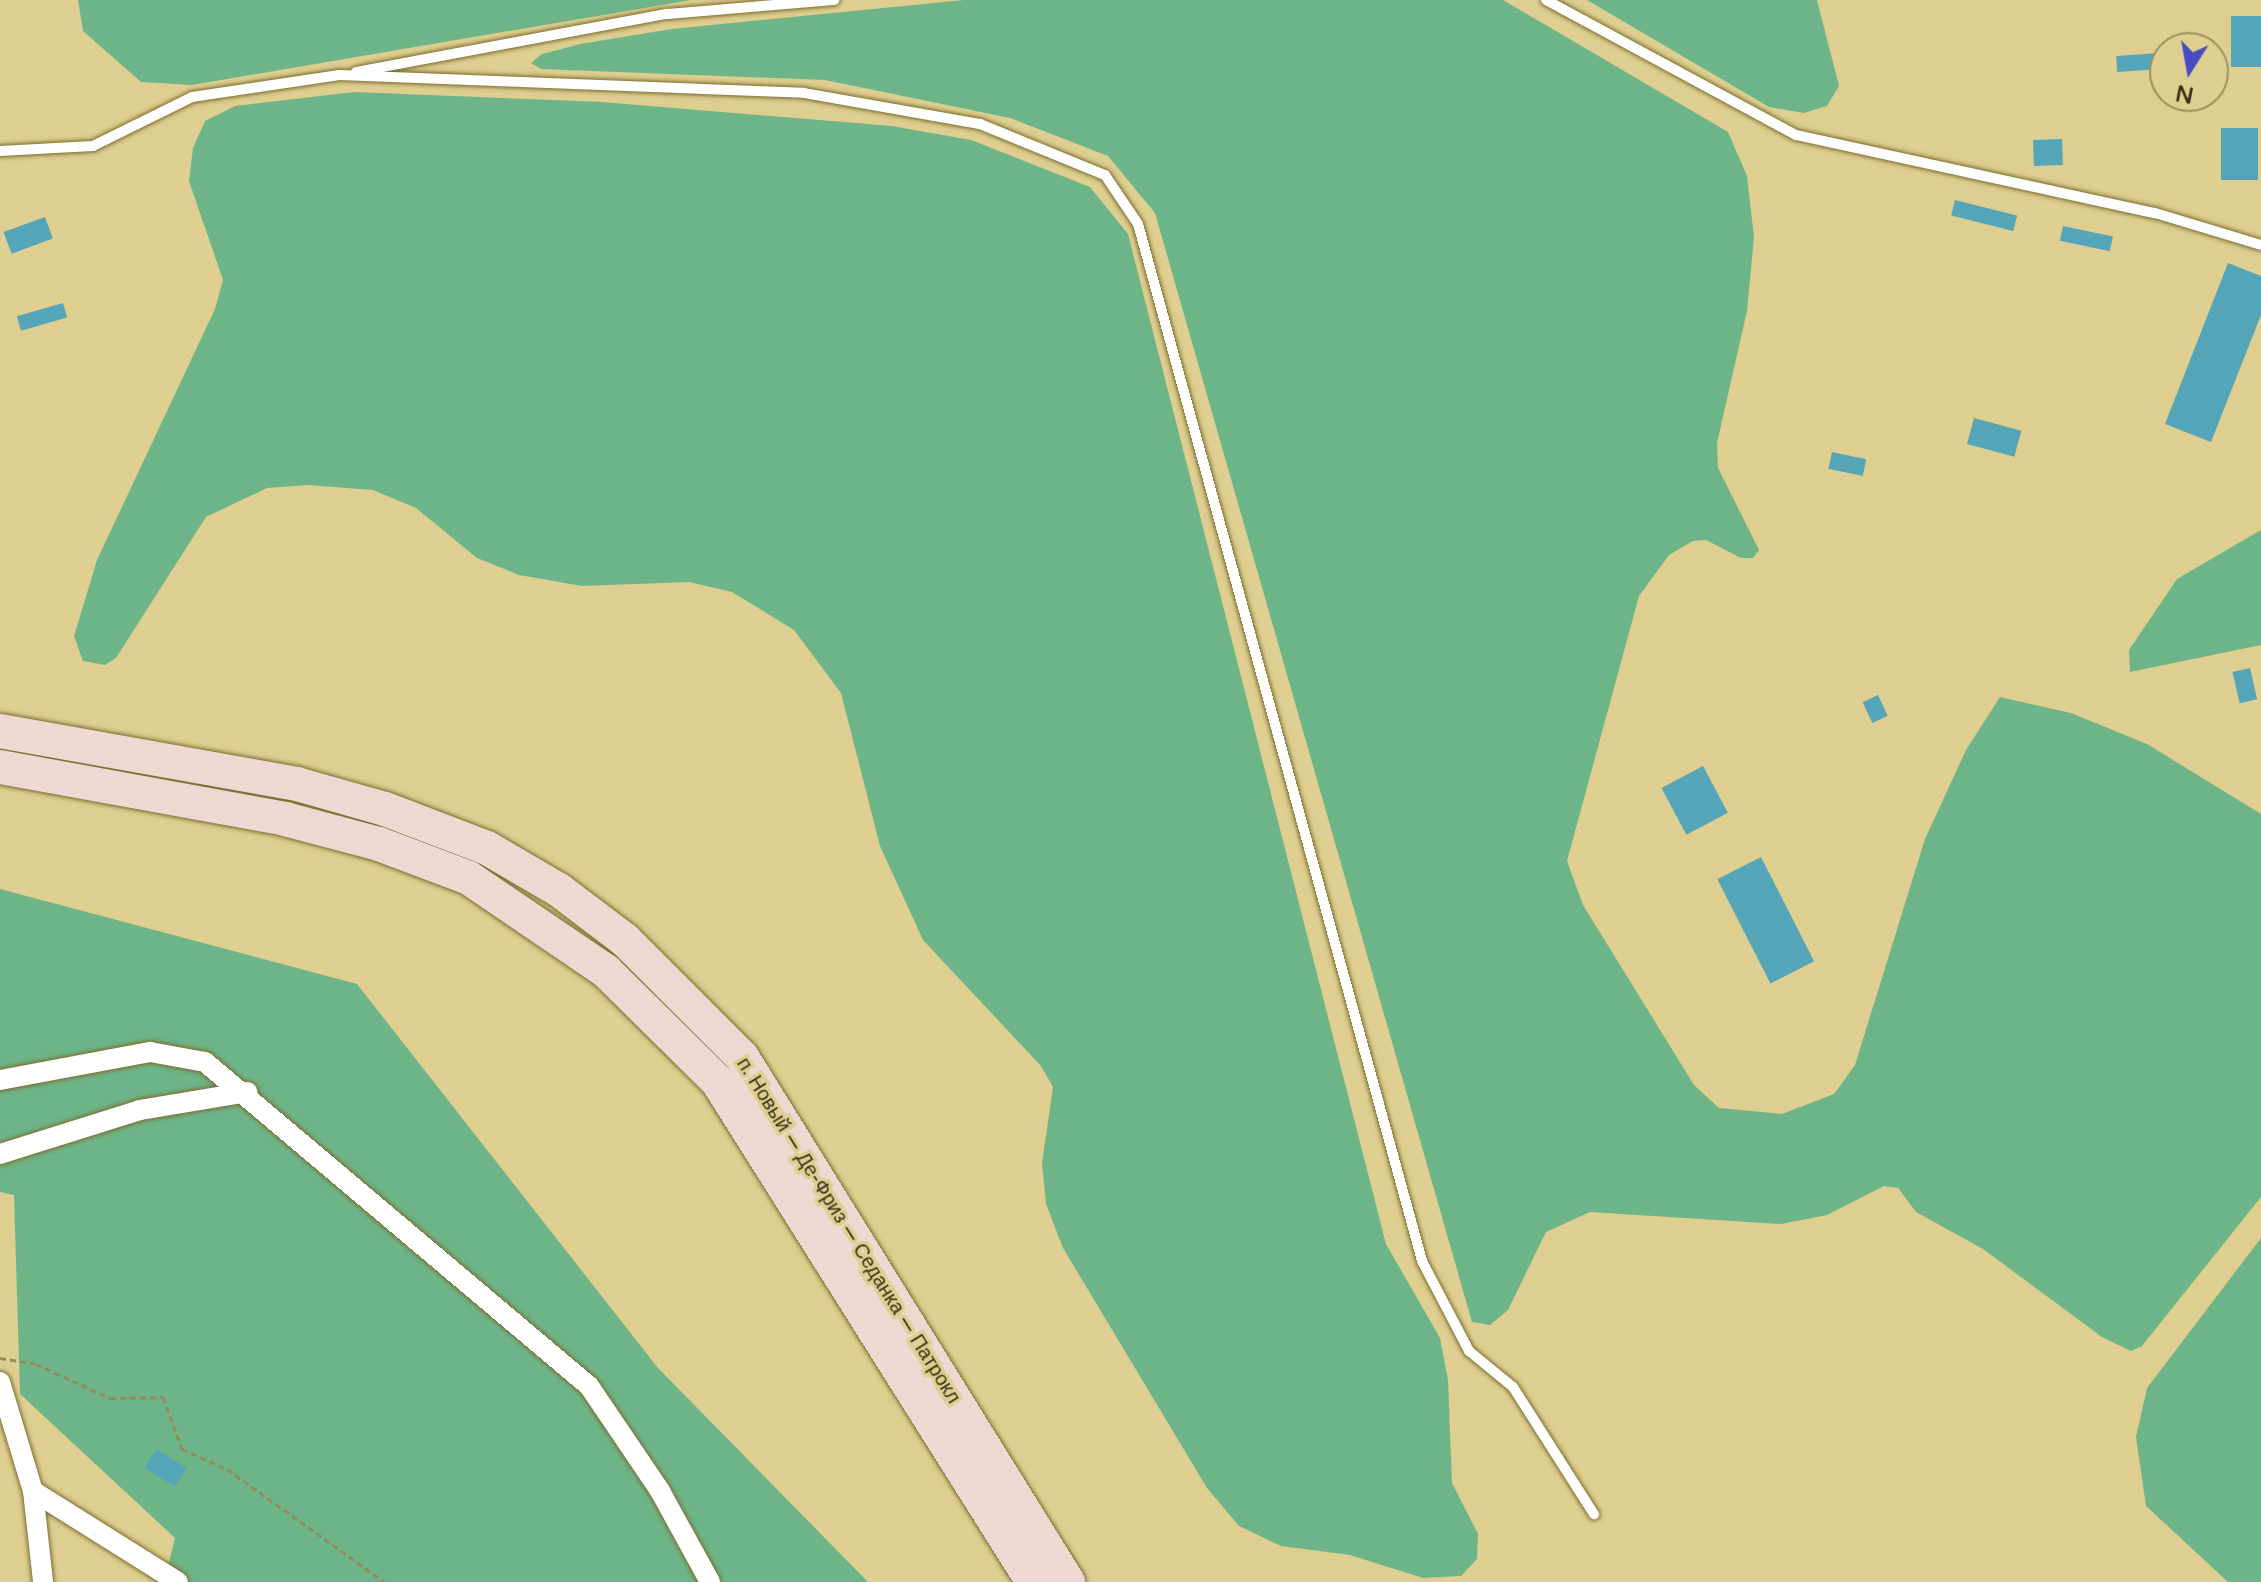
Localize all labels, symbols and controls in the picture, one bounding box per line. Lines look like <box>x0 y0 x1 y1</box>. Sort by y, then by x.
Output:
north arrow <box>2149 32 2229 112</box>
text: N <box>2174 79 2196 108</box>
street label: п. Новый — Де-Фриз — Седанка — Патрокл <box>731 1054 965 1408</box>

